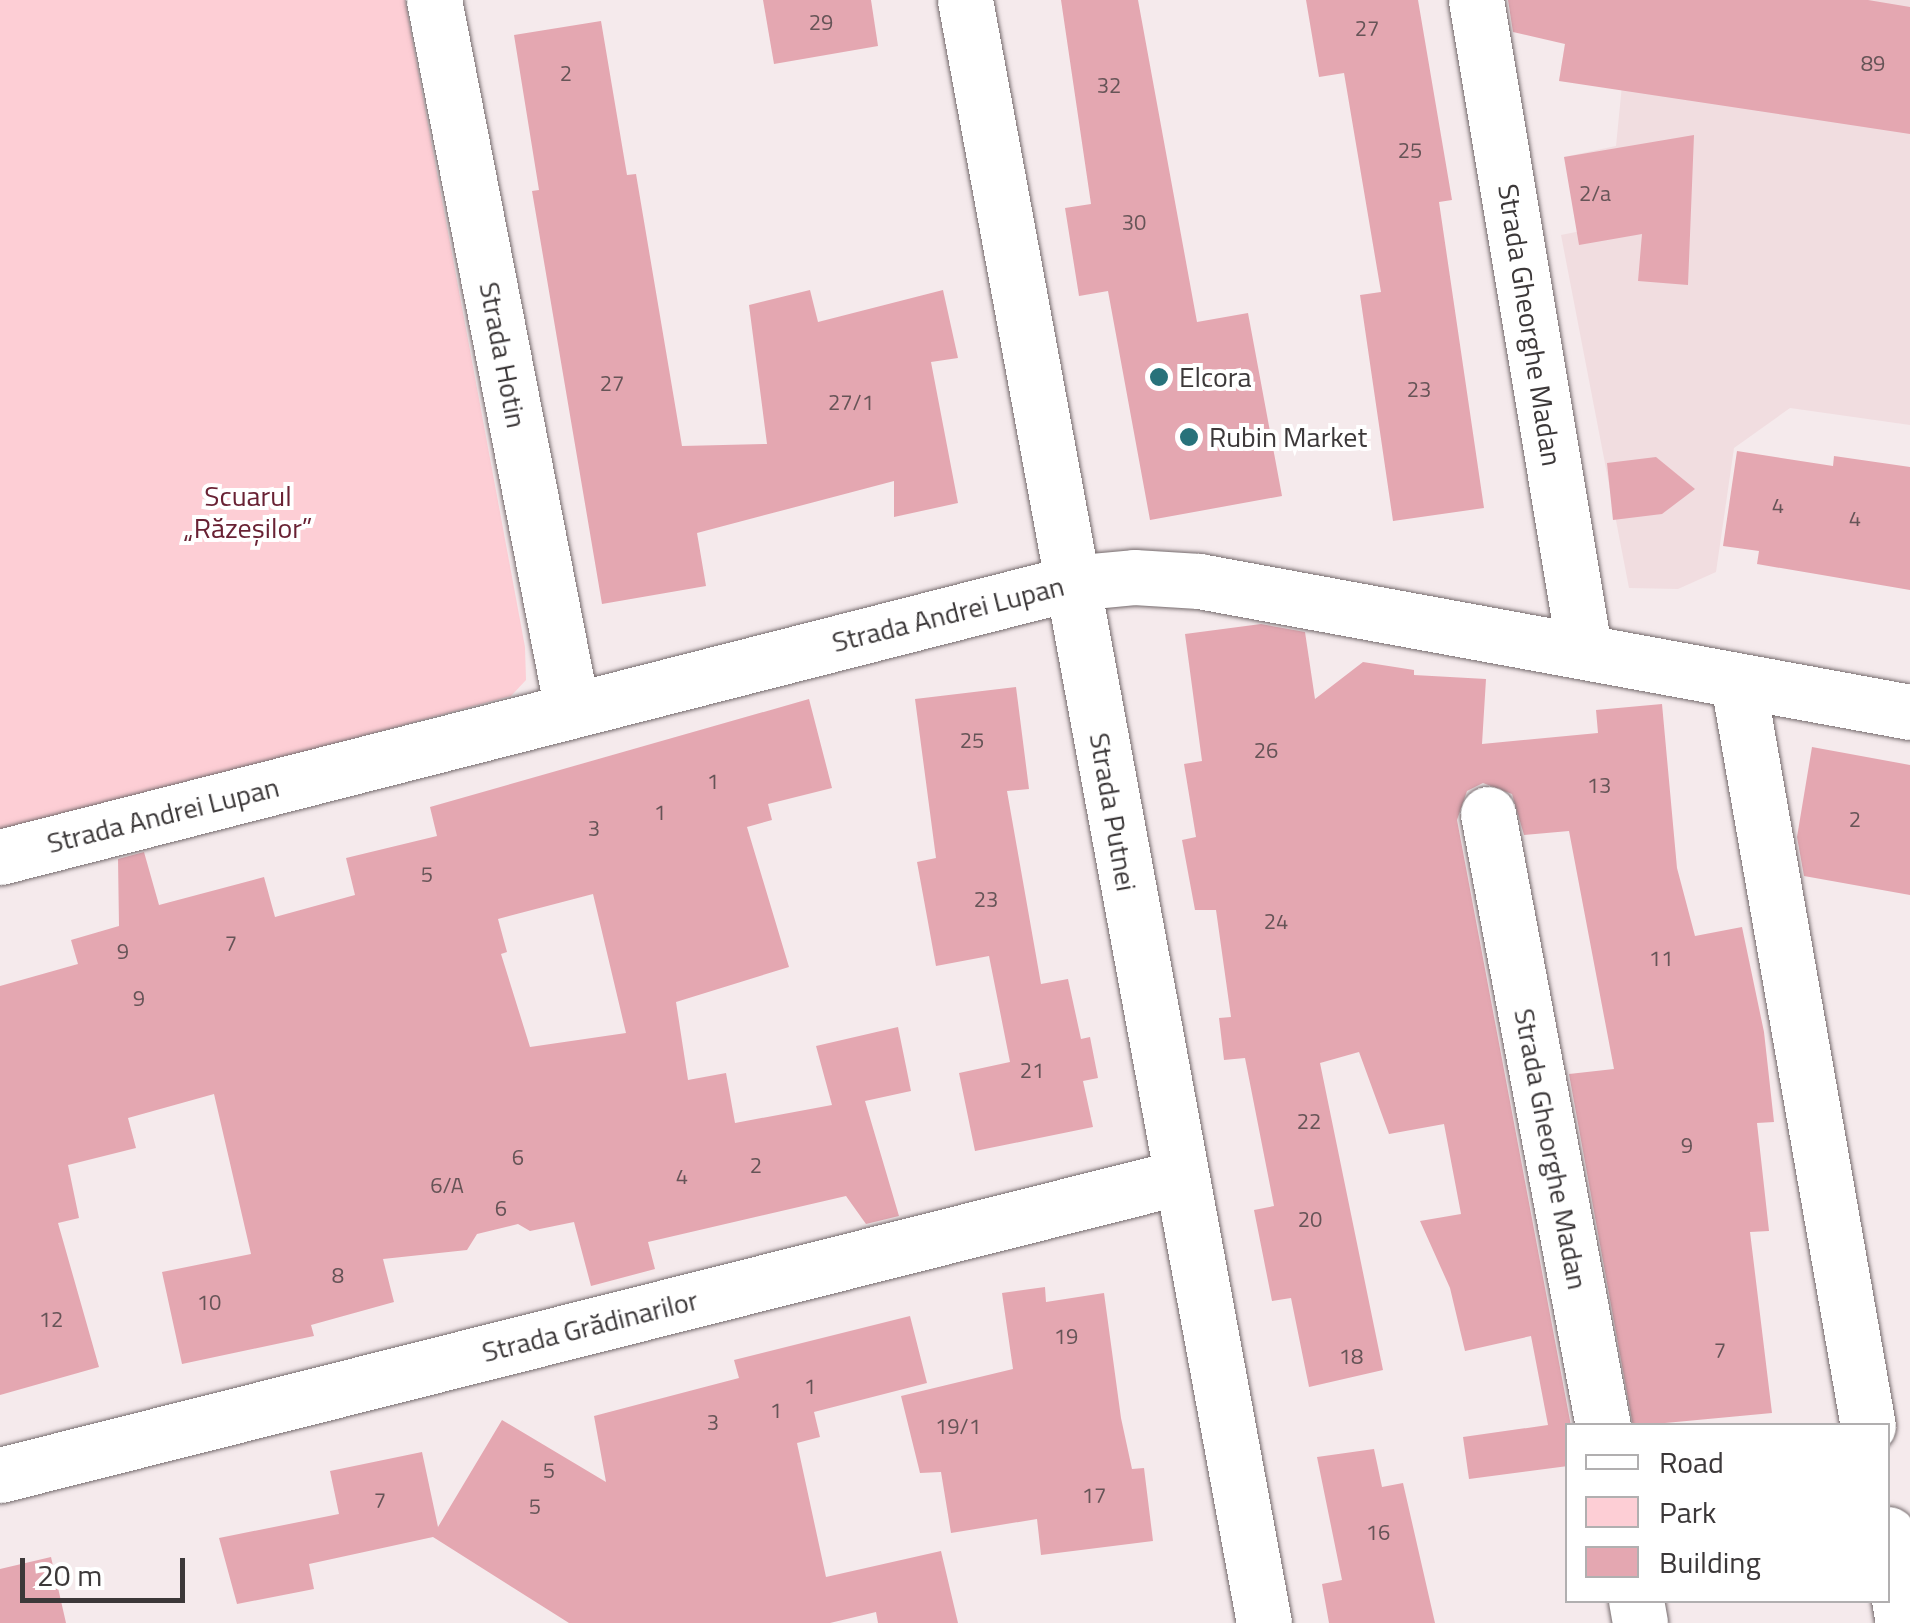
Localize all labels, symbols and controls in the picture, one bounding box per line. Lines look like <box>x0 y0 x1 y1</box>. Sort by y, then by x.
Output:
house number: 29 <box>809 10 833 36</box>
house number: 27 <box>1355 16 1379 42</box>
house number: 89 <box>1861 51 1885 77</box>
house number: 2 <box>560 61 572 87</box>
house number: 32 <box>1097 73 1121 99</box>
house number: 25 <box>1398 138 1422 164</box>
street label: Strada Gheorghe Madan <box>1491 181 1569 469</box>
house number: 2/a <box>1579 181 1611 207</box>
house number: 30 <box>1122 210 1146 236</box>
street label: Strada Hotin <box>472 279 534 431</box>
place label: Elcora <box>1179 360 1251 394</box>
marker: Elcora <box>1148 366 1170 388</box>
house number: 27 <box>600 371 624 397</box>
house number: 23 <box>1407 377 1431 403</box>
house number: 27/1 <box>828 390 874 416</box>
place label: Rubin Market <box>1209 420 1367 454</box>
marker: Rubin Market <box>1178 426 1200 448</box>
park label: Scuarul „Răzeșilor” <box>184 479 312 545</box>
house number: 4 <box>1772 493 1784 519</box>
house number: 4 <box>1849 506 1861 532</box>
street label: Strada Andrei Lupan <box>829 569 1067 659</box>
house number: 25 <box>960 728 984 754</box>
street label: Strada Putnei <box>1083 730 1143 894</box>
house number: 26 <box>1254 738 1278 764</box>
house number: 1 <box>707 769 719 795</box>
street label: Strada Andrei Lupan <box>44 770 282 860</box>
house number: 13 <box>1587 773 1611 799</box>
house number: 1 <box>654 800 666 826</box>
house number: 2 <box>1849 807 1861 833</box>
house number: 3 <box>588 816 600 842</box>
house number: 5 <box>421 862 433 888</box>
house number: 23 <box>974 887 998 913</box>
house number: 24 <box>1264 909 1288 935</box>
house number: 7 <box>225 931 237 957</box>
house number: 9 <box>117 939 129 965</box>
house number: 11 <box>1649 946 1673 972</box>
house number: 9 <box>133 986 145 1012</box>
street label: Strada Gheorghe Madan <box>1507 1006 1595 1292</box>
house number: 21 <box>1020 1058 1044 1084</box>
house number: 22 <box>1297 1109 1321 1135</box>
house number: 9 <box>1681 1133 1693 1159</box>
house number: 6 <box>512 1145 524 1171</box>
house number: 2 <box>750 1153 762 1179</box>
house number: 4 <box>676 1164 688 1190</box>
house number: 6/A <box>430 1173 464 1199</box>
house number: 6 <box>495 1196 507 1222</box>
house number: 20 <box>1298 1207 1322 1233</box>
house number: 8 <box>332 1263 344 1289</box>
street label: Strada Grădinarilor <box>479 1283 701 1369</box>
house number: 10 <box>197 1290 221 1316</box>
house number: 12 <box>39 1307 63 1333</box>
house number: 19 <box>1054 1324 1078 1350</box>
house number: 7 <box>1714 1338 1726 1364</box>
house number: 18 <box>1339 1344 1363 1370</box>
house number: 1 <box>804 1374 816 1400</box>
house number: 1 <box>770 1398 782 1424</box>
house number: 3 <box>707 1410 719 1436</box>
house number: 19/1 <box>935 1414 981 1440</box>
legend <box>1565 1423 1890 1603</box>
text: Road <box>1659 1439 1724 1485</box>
house number: 5 <box>543 1458 555 1484</box>
house number: 17 <box>1082 1483 1106 1509</box>
house number: 7 <box>374 1488 386 1514</box>
text: Park <box>1659 1489 1716 1535</box>
house number: 5 <box>529 1494 541 1520</box>
house number: 16 <box>1366 1520 1390 1546</box>
scale bar <box>25 1538 190 1600</box>
text: Building <box>1659 1539 1761 1585</box>
text: 20 m <box>37 1552 102 1598</box>

